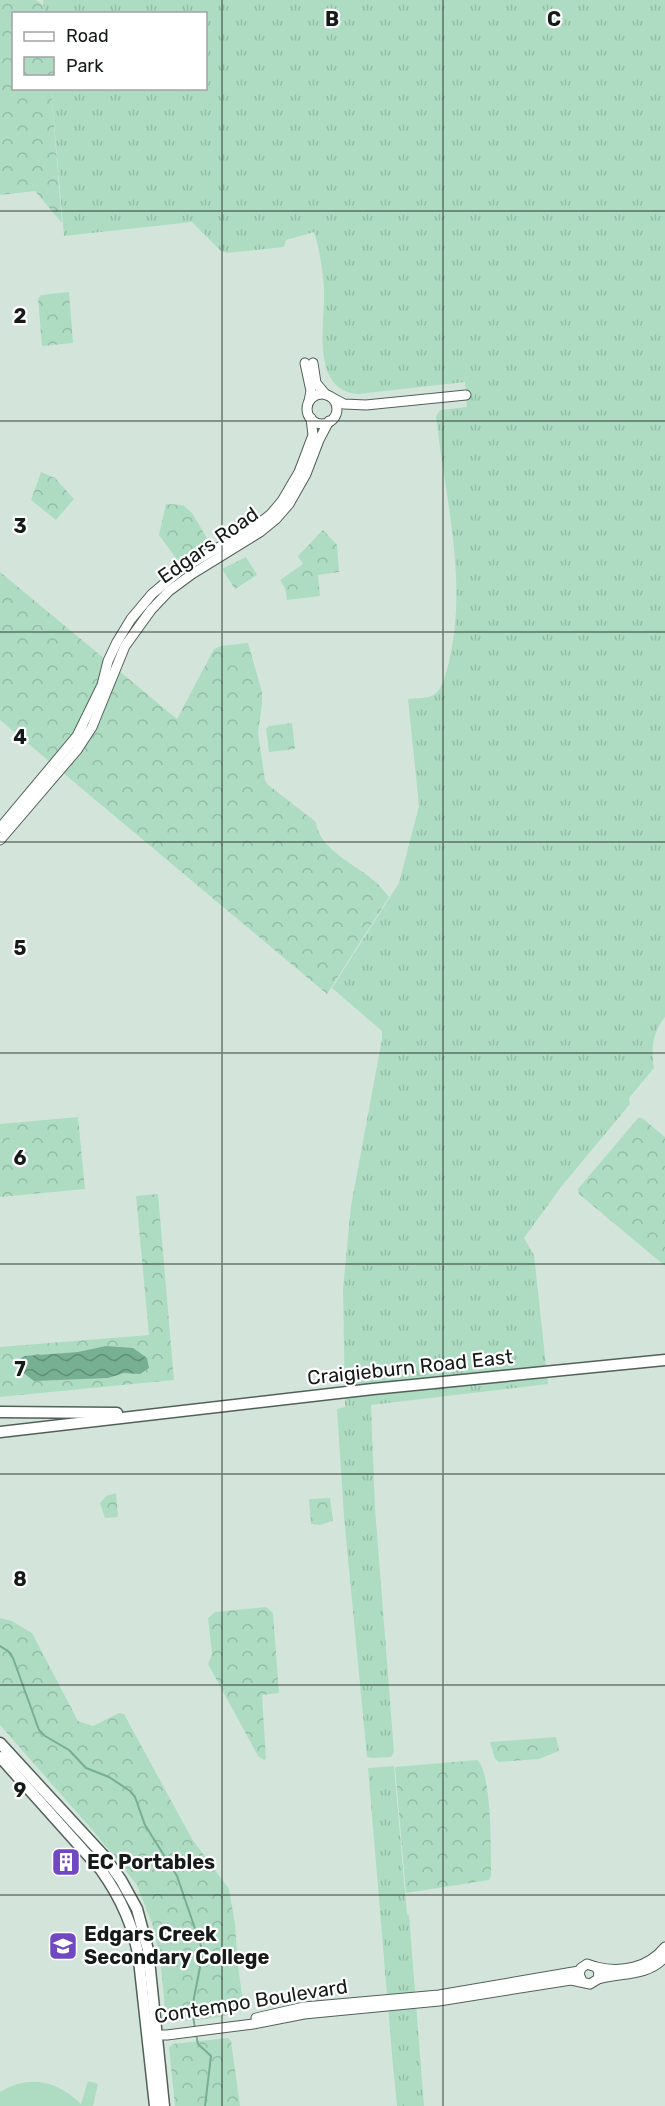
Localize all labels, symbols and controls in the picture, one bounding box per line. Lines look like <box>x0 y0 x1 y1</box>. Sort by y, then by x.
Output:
text: B <box>325 7 339 31</box>
text: C <box>547 7 561 31</box>
legend <box>12 12 207 90</box>
text: Road <box>66 25 109 47</box>
text: Park <box>66 55 104 77</box>
text: 2 <box>14 304 27 328</box>
street label: Edgars Road <box>153 502 263 588</box>
text: 3 <box>13 514 27 538</box>
text: 4 <box>13 725 27 749</box>
text: 5 <box>14 936 27 960</box>
text: 6 <box>13 1146 27 1170</box>
street label: Craigieburn Road East <box>306 1344 514 1390</box>
text: 7 <box>14 1357 26 1381</box>
text: 8 <box>13 1567 27 1591</box>
text: 9 <box>14 1778 27 1802</box>
building icon: EC Portables <box>50 1846 82 1878</box>
place label: EC Portables <box>87 1850 215 1874</box>
place label: Edgars Creek Secondary College <box>84 1922 269 1969</box>
school or university icon: Edgars Creek Secondary College <box>47 1930 79 1962</box>
street label: Contempo Boulevard <box>153 1974 349 2028</box>

